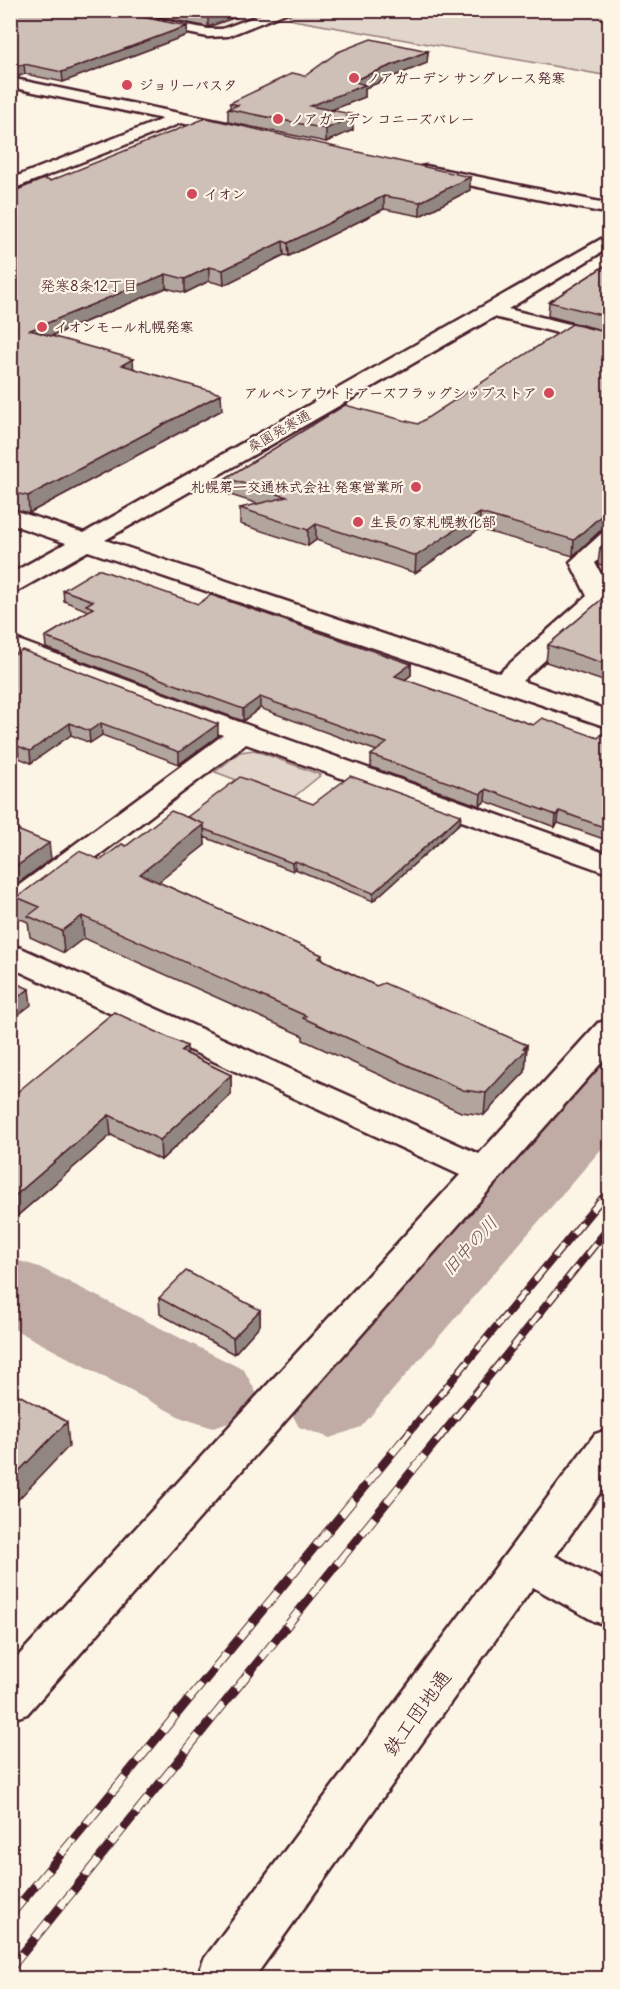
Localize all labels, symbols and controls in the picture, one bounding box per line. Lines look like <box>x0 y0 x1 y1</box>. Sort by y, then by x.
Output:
place label: ノアガーデン サングレース発寒 <box>366 69 565 87</box>
marker: ノアガーデン サングレース発寒 <box>347 71 361 85</box>
place label: ジョリーパスタ <box>139 76 237 94</box>
marker: ジョリーパスタ <box>120 78 134 92</box>
place label: ノアガーデン コニーズバレー <box>290 110 475 128</box>
marker: ノアガーデン コニーズバレー <box>271 112 285 126</box>
place label: イオン <box>204 185 246 203</box>
marker: イオン <box>185 187 199 201</box>
district label: 発寒8条12丁目 <box>40 276 138 295</box>
place label: イオンモール札幌発寒 <box>54 318 193 336</box>
marker: イオンモール札幌発寒 <box>35 320 49 334</box>
place label: アルペンアウトドアーズフラッグシップストア <box>244 384 537 402</box>
marker: アルペンアウトドアーズフラッグシップストア <box>542 386 556 400</box>
street label: 桑園発寒通 <box>244 406 314 456</box>
place label: 札幌第一交通株式会社 発寒営業所 <box>191 478 404 496</box>
marker: 札幌第一交通株式会社 発寒営業所 <box>409 480 423 494</box>
place label: 生長の家札幌教化部 <box>370 513 496 531</box>
marker: 生長の家札幌教化部 <box>351 515 365 529</box>
water label: 旧中の川 <box>437 1211 502 1280</box>
street label: 鉄工団地通 <box>377 1665 456 1761</box>

